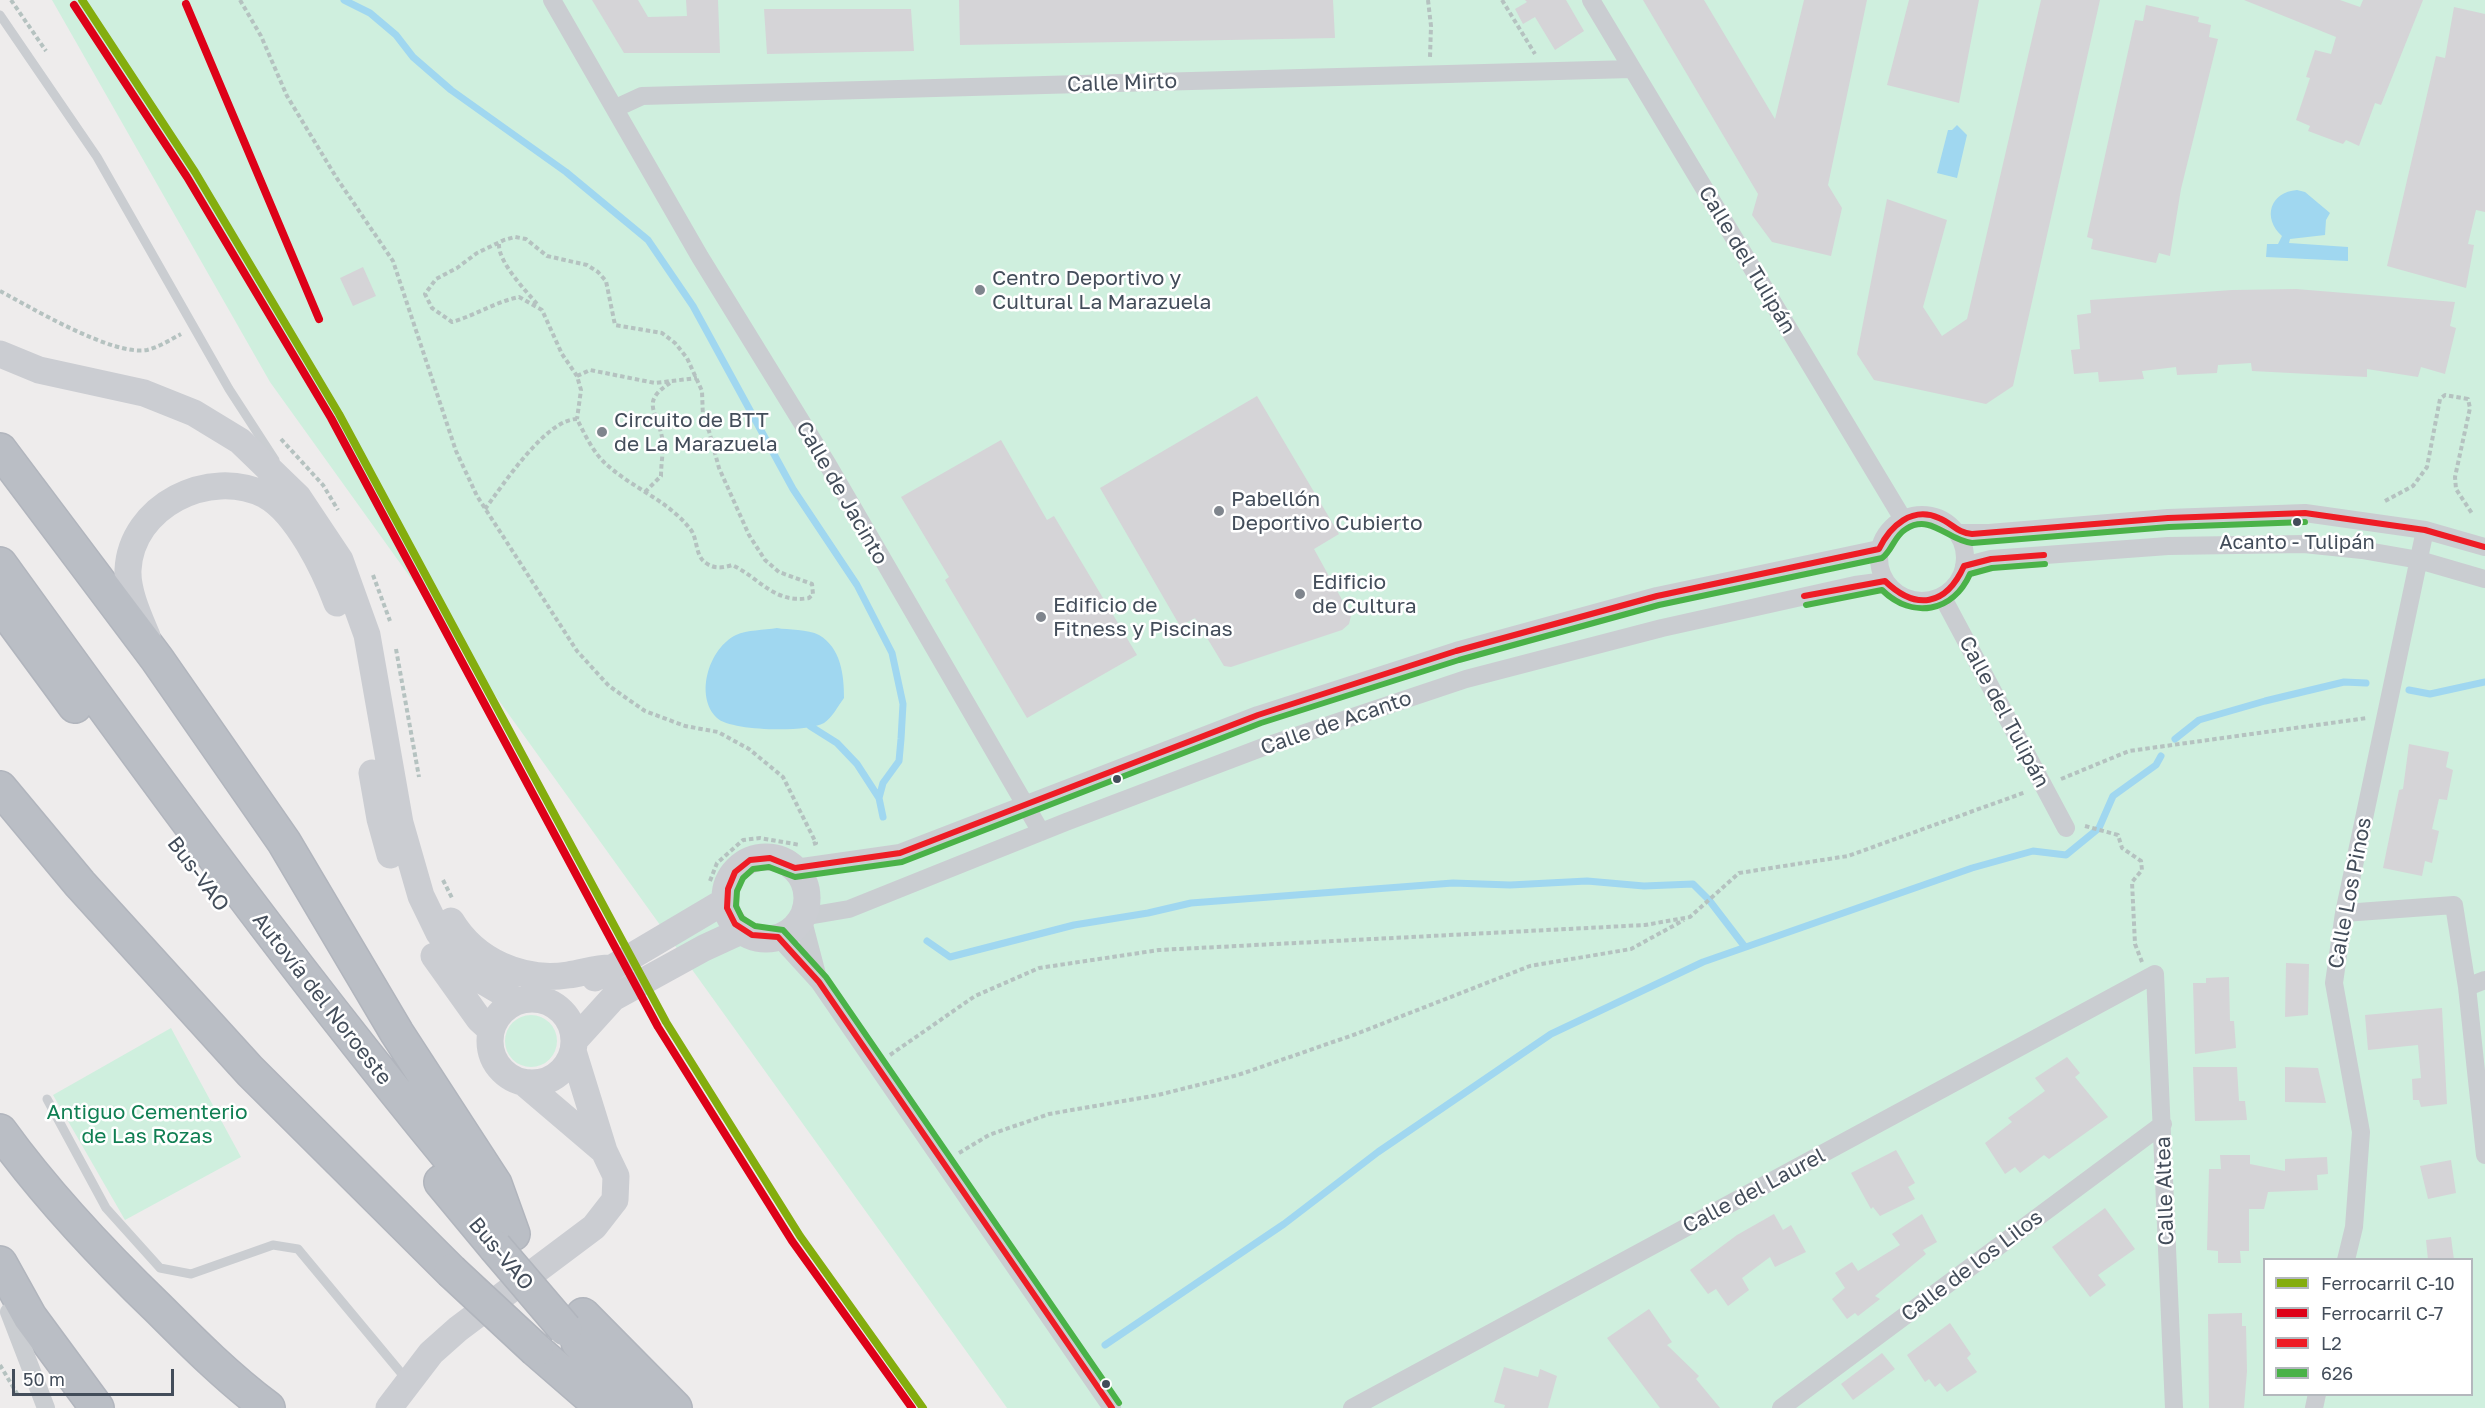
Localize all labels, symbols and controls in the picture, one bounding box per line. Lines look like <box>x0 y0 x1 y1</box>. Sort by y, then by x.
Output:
street label: Calle Mirto <box>1067 68 1177 98</box>
street label: Calle del Tulipán <box>1693 182 1801 338</box>
place label: Centro Deportivo y Cultural La Marazuela <box>992 265 1211 315</box>
marker: Centro Deportivo y Cultural La Marazuela <box>973 283 987 297</box>
place label: Circuito de BTT de La Marazuela <box>614 407 778 457</box>
street label: Calle de Jacinto <box>791 417 893 569</box>
marker: Circuito de BTT de La Marazuela <box>595 425 609 439</box>
place label: Pabellón Deportivo Cubierto <box>1231 486 1423 536</box>
marker: Pabellón Deportivo Cubierto <box>1212 504 1226 518</box>
marker: Acanto - Tulipán <box>2291 516 2303 528</box>
place label: Acanto - Tulipán <box>2219 531 2375 555</box>
place label: Edificio de Cultura <box>1312 569 1417 619</box>
marker: Edificio de Cultura <box>1293 587 1307 601</box>
place label: Edificio de Fitness y Piscinas <box>1053 592 1233 642</box>
marker: Edificio de Fitness y Piscinas <box>1034 610 1048 624</box>
street label: Calle del Tulipán <box>1953 632 2055 792</box>
street label: Calle de Acanto <box>1257 685 1415 761</box>
unlabelled marker <box>1111 773 1123 785</box>
street label: Calle Los Pinos <box>2323 815 2377 971</box>
street label: Bus-VAO <box>162 832 234 916</box>
street label: Autovía del Noroeste <box>247 908 397 1090</box>
park label: Antiguo Cementerio de Las Rozas <box>46 1099 248 1149</box>
street label: Calle Altea <box>2151 1136 2179 1246</box>
street label: Calle del Laurel <box>1679 1143 1829 1239</box>
street label: Calle de los Lilos <box>1896 1205 2048 1327</box>
street label: Bus-VAO <box>463 1212 539 1296</box>
legend <box>2263 1258 2473 1396</box>
text: Ferrocarril C-10 <box>2321 1272 2455 1294</box>
text: Ferrocarril C-7 <box>2321 1302 2443 1324</box>
text: L2 <box>2321 1332 2342 1354</box>
scale bar <box>15 1357 177 1395</box>
text: 626 <box>2321 1362 2353 1384</box>
text: 50 m <box>23 1368 65 1390</box>
unlabelled marker <box>1100 1378 1112 1390</box>

